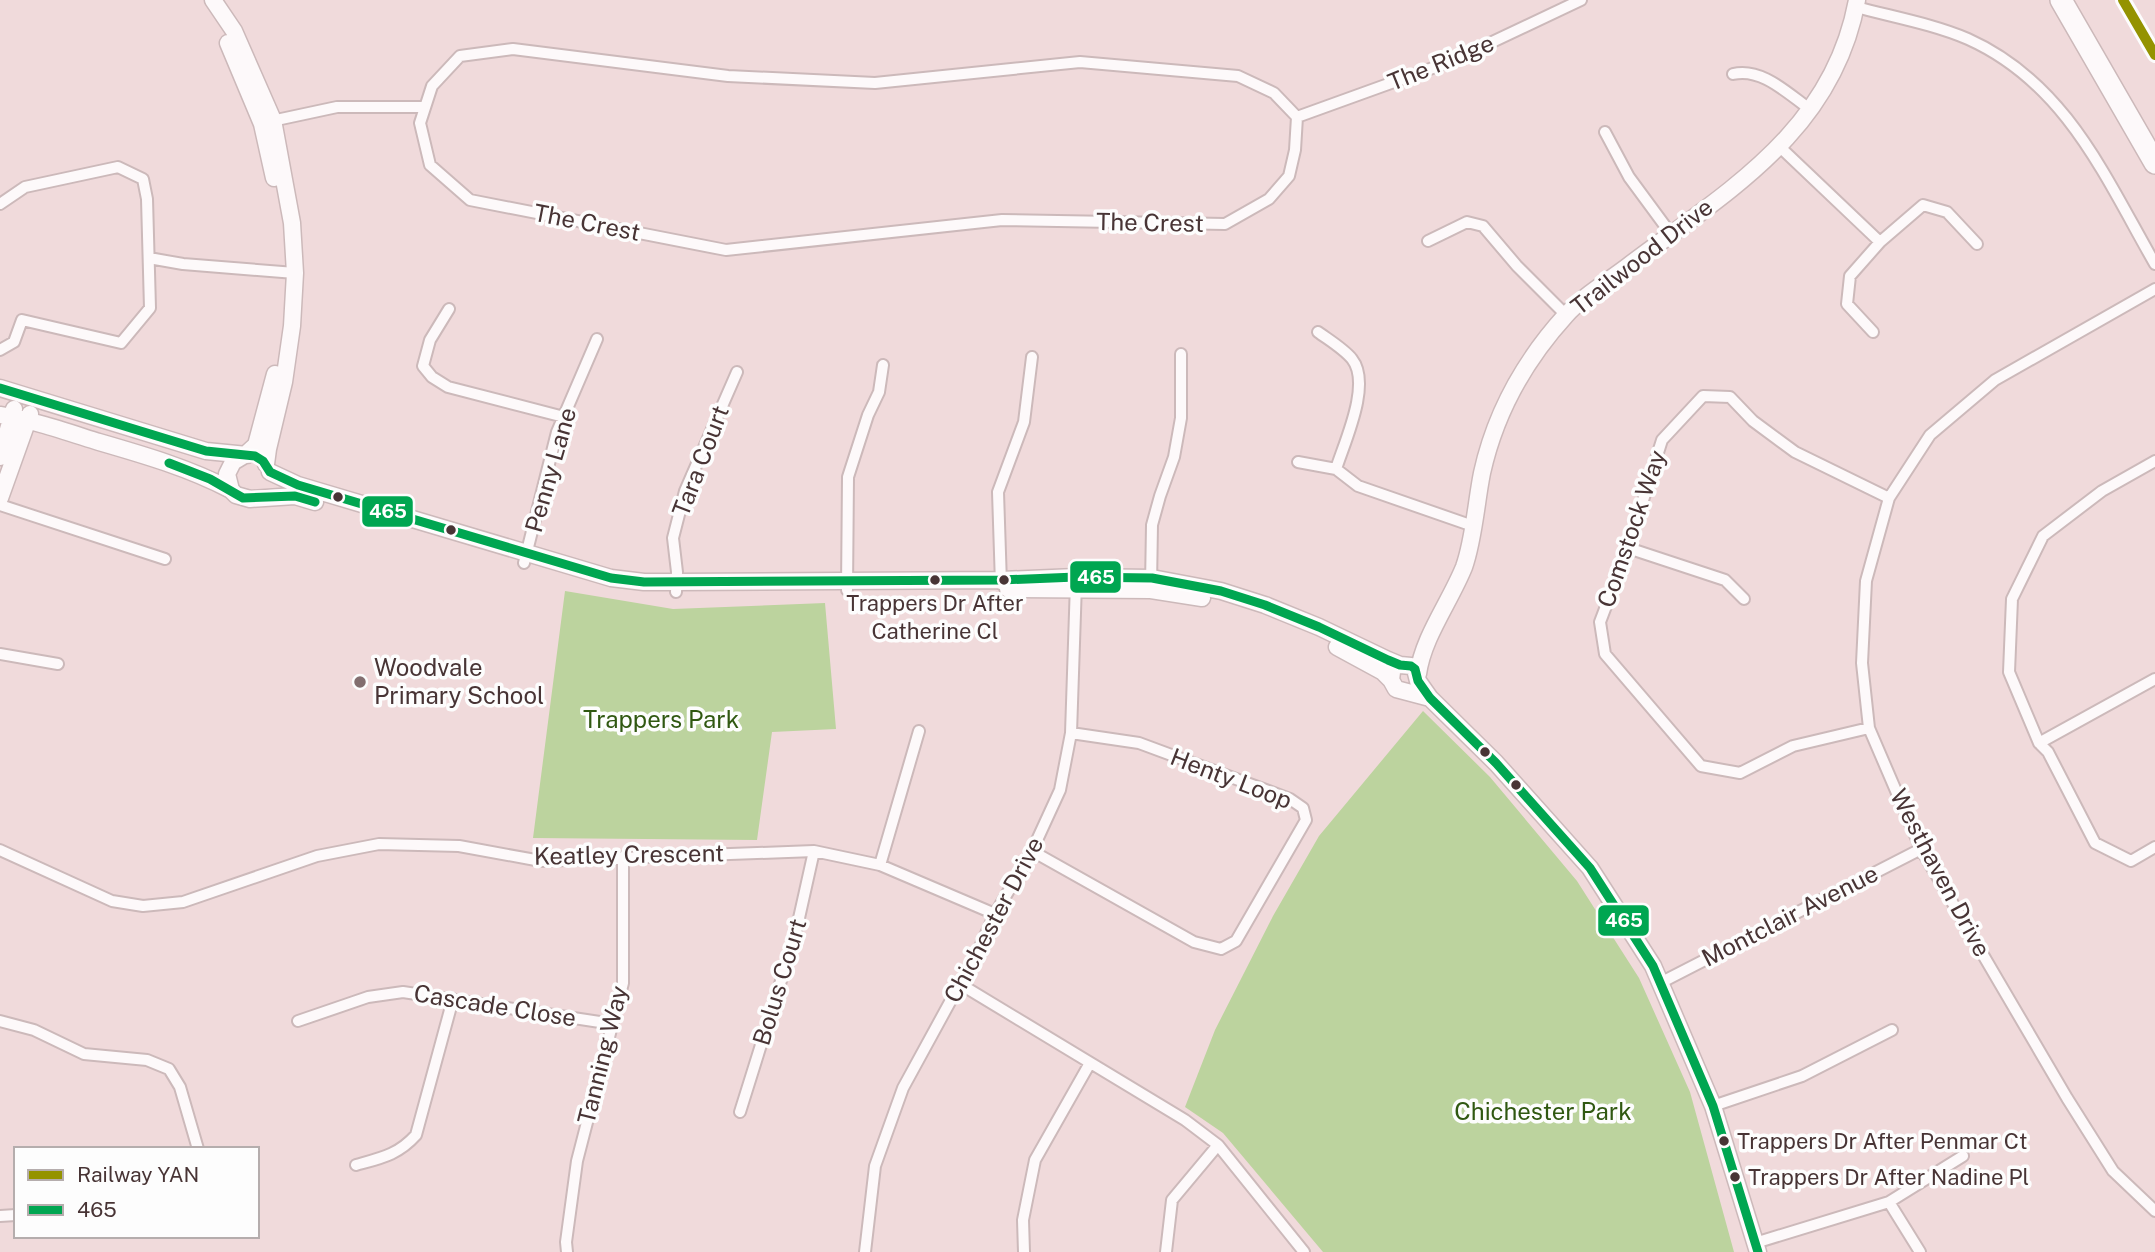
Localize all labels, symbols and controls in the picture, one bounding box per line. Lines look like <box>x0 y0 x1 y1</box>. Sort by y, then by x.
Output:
street label: The Ridge <box>1384 28 1498 96</box>
street label: Trailwood Drive <box>1565 192 1718 320</box>
street label: The Crest <box>532 198 643 246</box>
street label: The Crest <box>1096 207 1204 237</box>
street label: Tara Court <box>666 401 734 520</box>
street label: Penny Lane <box>519 404 581 535</box>
street label: Comstock Way <box>1591 446 1671 611</box>
unlabelled marker <box>331 490 345 504</box>
line badge: 465 <box>361 495 414 528</box>
text: 465 <box>369 500 407 522</box>
unlabelled marker <box>444 523 458 537</box>
line badge: 465 <box>1069 560 1122 594</box>
text: 465 <box>1077 566 1115 588</box>
marker: Trappers Dr After Catherine Cl <box>928 573 942 587</box>
unlabelled marker <box>997 573 1011 587</box>
place label: Trappers Dr After Catherine Cl <box>846 590 1024 644</box>
place label: Woodvale Primary School <box>374 653 544 709</box>
marker: Woodvale Primary School <box>352 674 368 690</box>
park label: Trappers Park <box>583 705 739 733</box>
street label: Henty Loop <box>1167 742 1296 814</box>
unlabelled marker <box>1478 745 1492 759</box>
unlabelled marker <box>1509 778 1523 792</box>
street label: Westhaven Drive <box>1885 784 1997 961</box>
street label: Chichester Drive <box>938 832 1049 1007</box>
street label: Keatley Crescent <box>533 838 724 870</box>
street label: Montclair Avenue <box>1697 859 1882 972</box>
line badge: 465 <box>1597 904 1650 937</box>
text: 465 <box>1605 909 1643 931</box>
street label: Bolus Court <box>747 915 812 1048</box>
street label: Cascade Close <box>412 978 578 1032</box>
street label: Tanning Way <box>571 983 633 1127</box>
park label: Chichester Park <box>1454 1097 1632 1125</box>
place label: Trappers Dr After Penmar Ct <box>1737 1128 2027 1154</box>
marker: Trappers Dr After Penmar Ct <box>1717 1134 1731 1148</box>
legend <box>14 1147 259 1238</box>
text: Railway YAN <box>77 1162 199 1187</box>
place label: Trappers Dr After Nadine Pl <box>1748 1164 2029 1190</box>
marker: Trappers Dr After Nadine Pl <box>1728 1170 1742 1184</box>
text: 465 <box>77 1197 117 1222</box>

